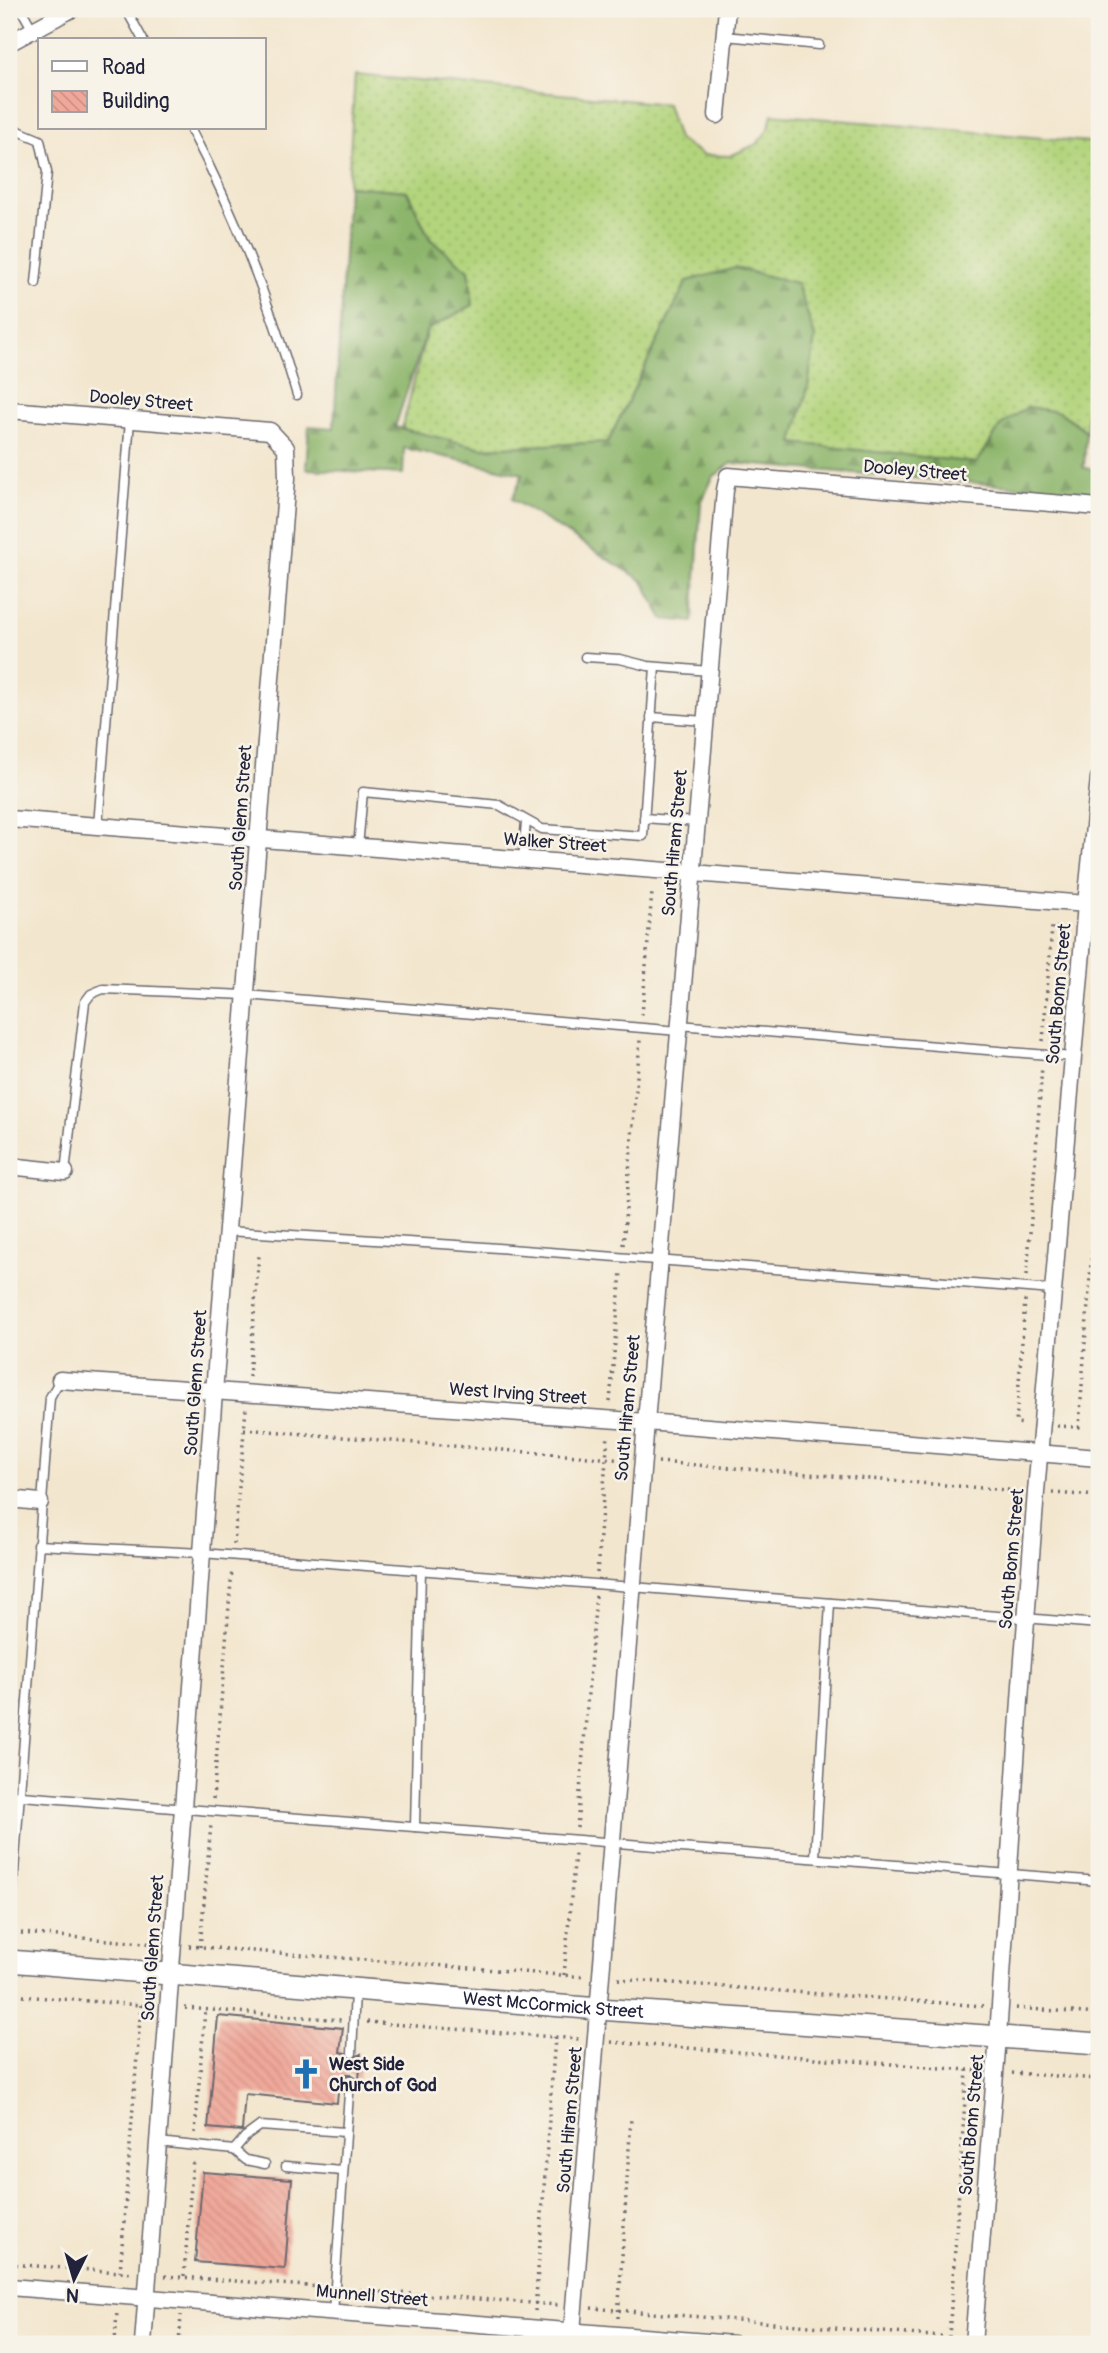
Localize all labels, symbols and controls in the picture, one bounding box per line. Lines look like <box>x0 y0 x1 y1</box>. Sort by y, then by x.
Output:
legend <box>38 38 266 130</box>
text: Road <box>102 54 146 81</box>
text: Building <box>102 88 169 115</box>
street label: Dooley Street <box>88 385 195 417</box>
street label: Dooley Street <box>862 455 969 487</box>
street label: South Glenn Street <box>224 743 258 892</box>
street label: South Hiram Street <box>657 768 693 917</box>
street label: Walker Street <box>503 828 608 858</box>
street label: South Bonn Street <box>1041 922 1077 1066</box>
street label: South Glenn Street <box>179 1308 213 1457</box>
street label: South Hiram Street <box>610 1333 646 1482</box>
street label: West Irving Street <box>448 1378 588 1410</box>
street label: South Bonn Street <box>994 1487 1030 1631</box>
street label: South Glenn Street <box>136 1873 170 2022</box>
street label: West McCormick Street <box>462 1986 645 2024</box>
street label: South Hiram Street <box>552 2045 588 2194</box>
place label: West Side Church of God <box>329 2053 437 2097</box>
street label: South Bonn Street <box>954 2053 990 2197</box>
church icon: West Side Church of God <box>289 2057 323 2091</box>
north arrow <box>38 2244 108 2314</box>
street label: Munnell Street <box>315 2280 430 2312</box>
text: N <box>65 2282 80 2307</box>

